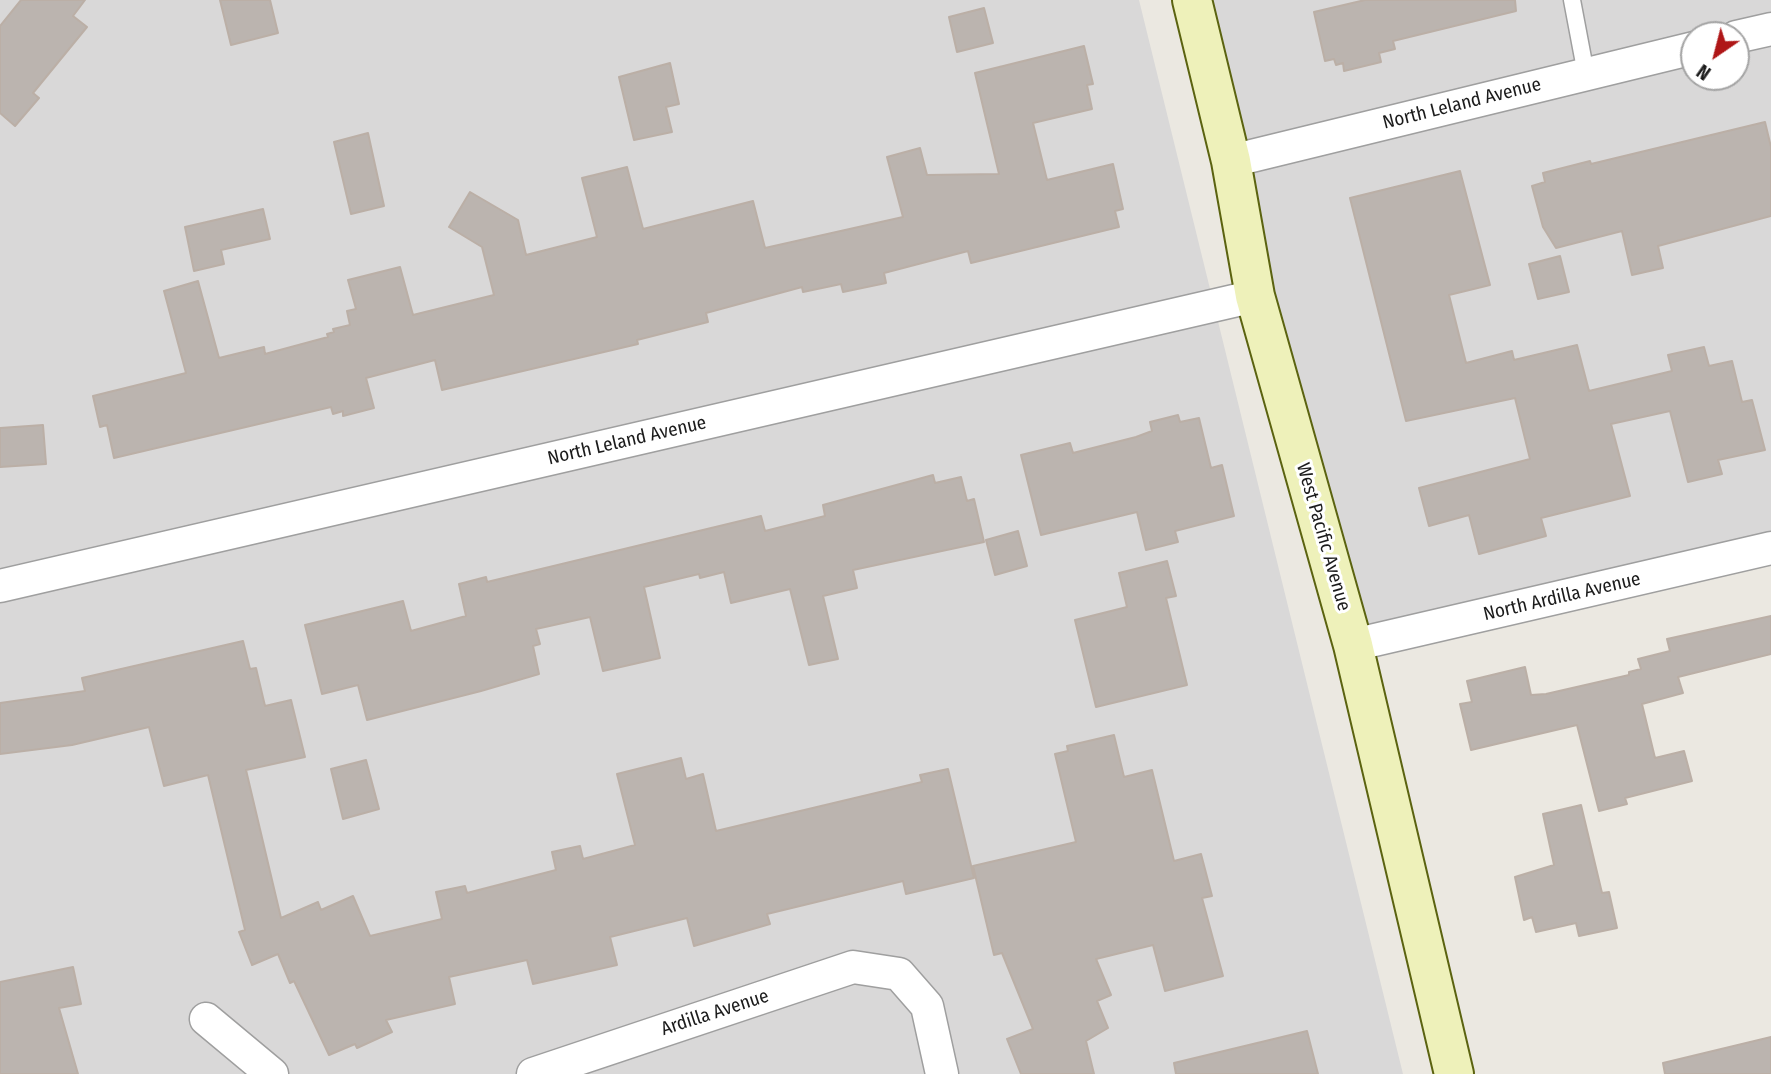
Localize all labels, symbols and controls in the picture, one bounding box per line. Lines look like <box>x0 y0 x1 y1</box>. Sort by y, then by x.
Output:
north arrow <box>1680 21 1750 91</box>
text: N <box>1693 59 1715 85</box>
street label: North Leland Avenue <box>1381 73 1543 135</box>
street label: North Leland Avenue <box>545 412 709 470</box>
street label: West Pacific Avenue <box>1291 460 1355 614</box>
street label: North Ardilla Avenue <box>1481 568 1643 626</box>
street label: Ardilla Avenue <box>658 985 772 1041</box>

